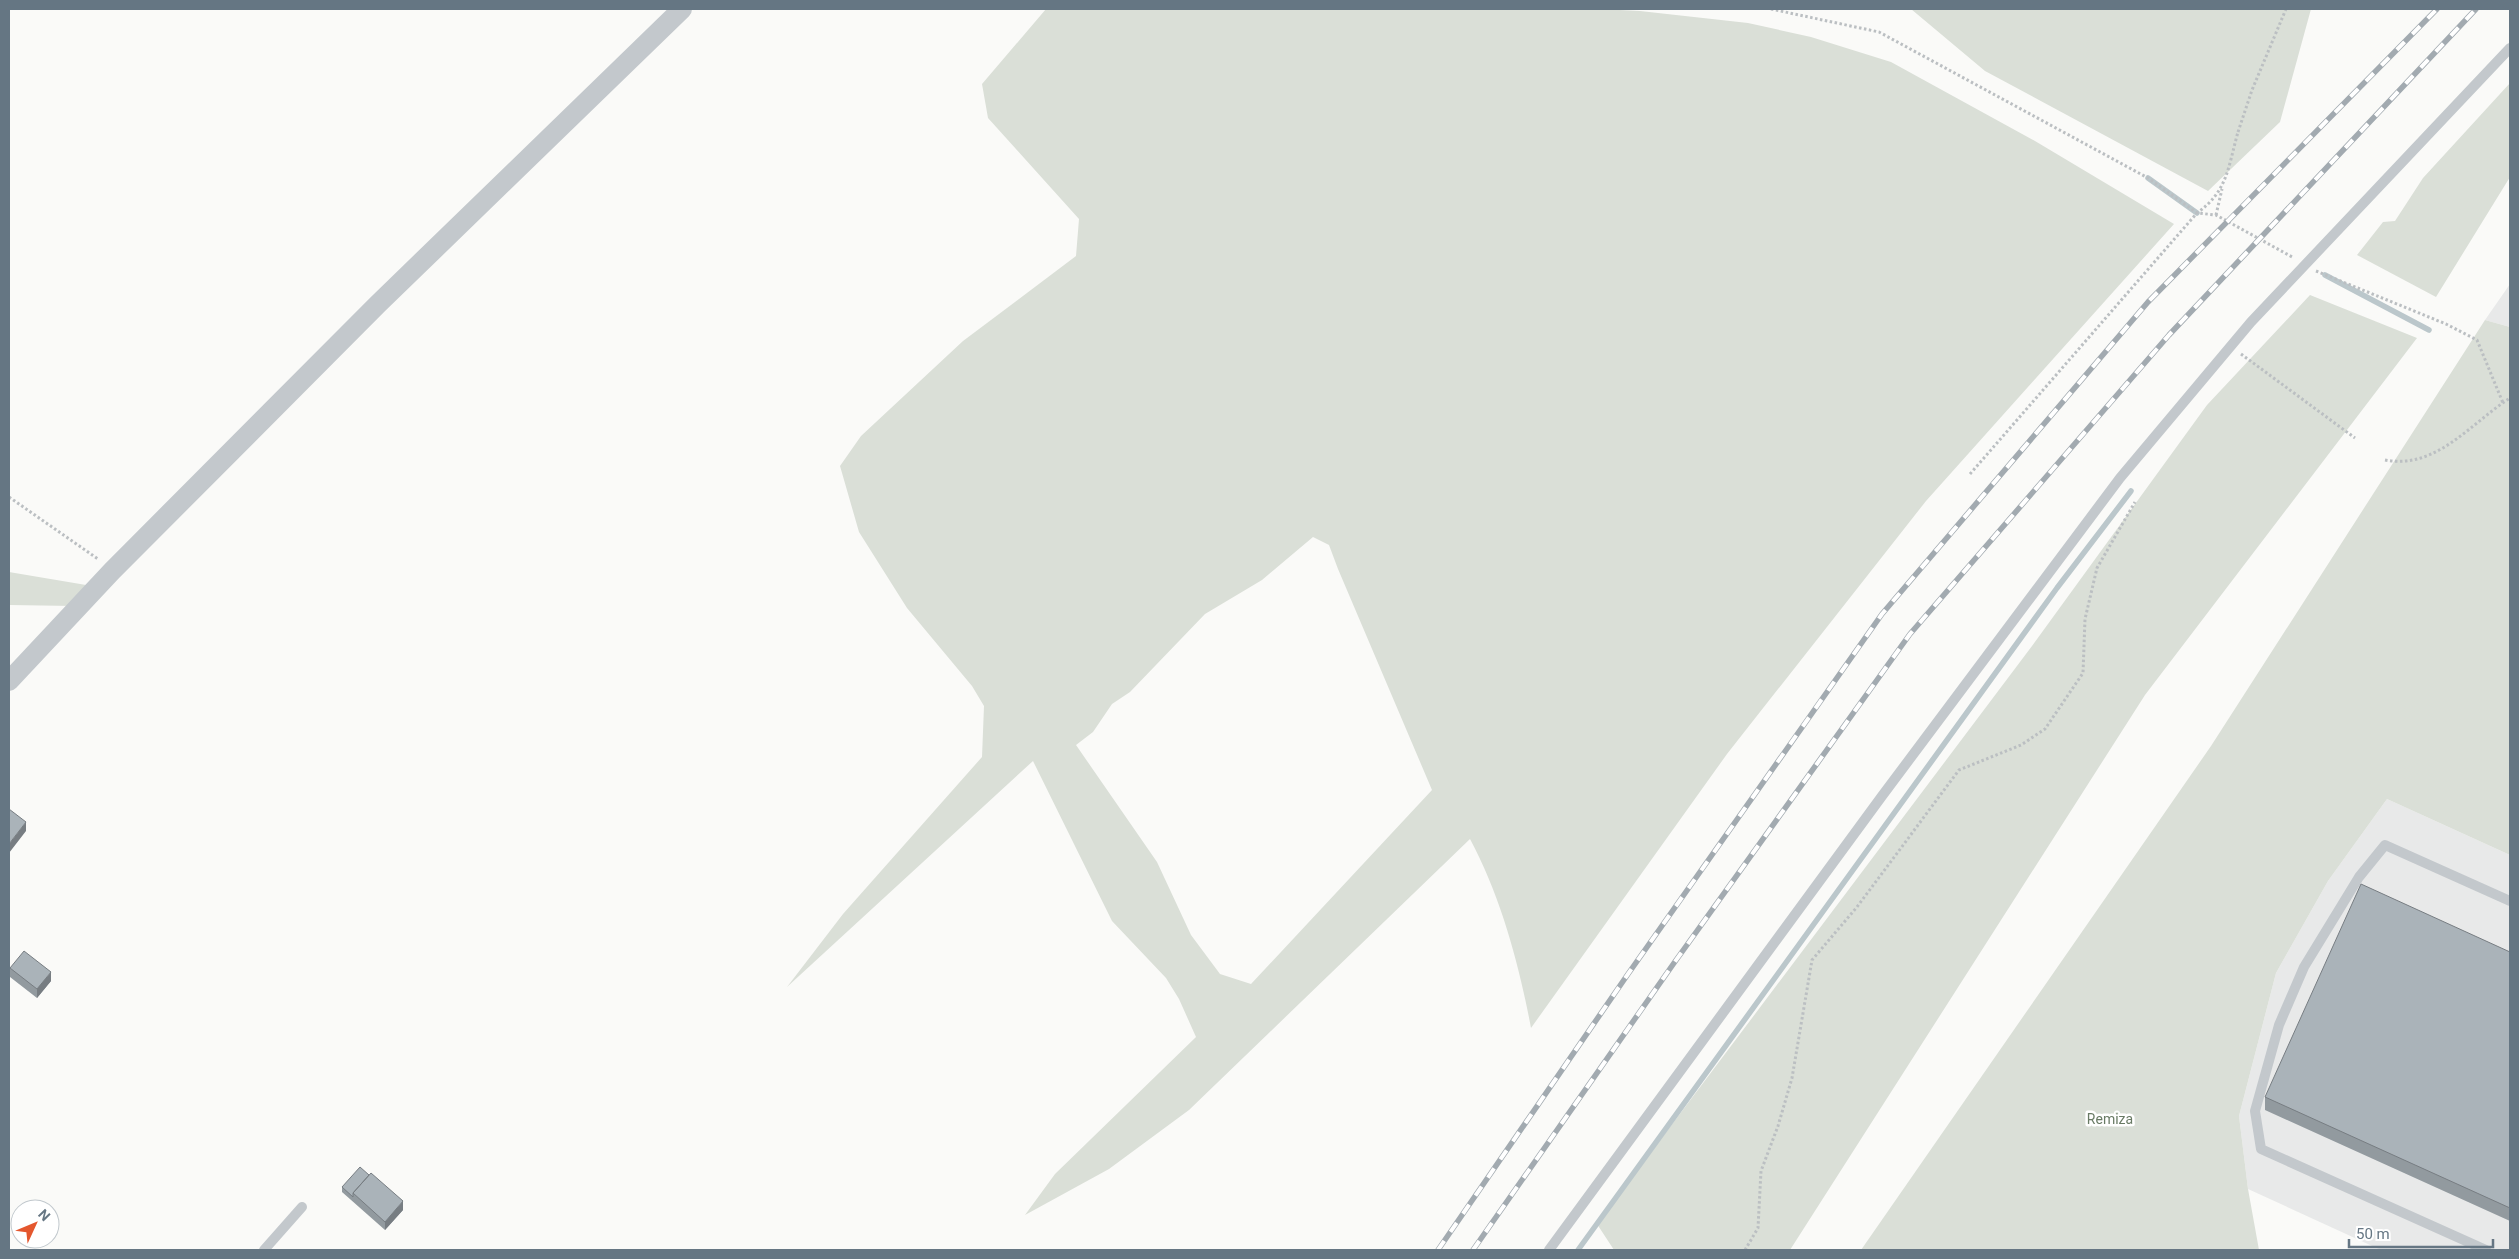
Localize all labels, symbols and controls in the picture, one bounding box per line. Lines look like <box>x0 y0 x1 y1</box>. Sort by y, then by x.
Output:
park label: Remiza <box>2087 1111 2133 1127</box>
north arrow <box>10 1199 60 1249</box>
text: N <box>35 1206 54 1224</box>
scale bar <box>2349 1216 2493 1248</box>
text: 50 m <box>2356 1225 2390 1243</box>

